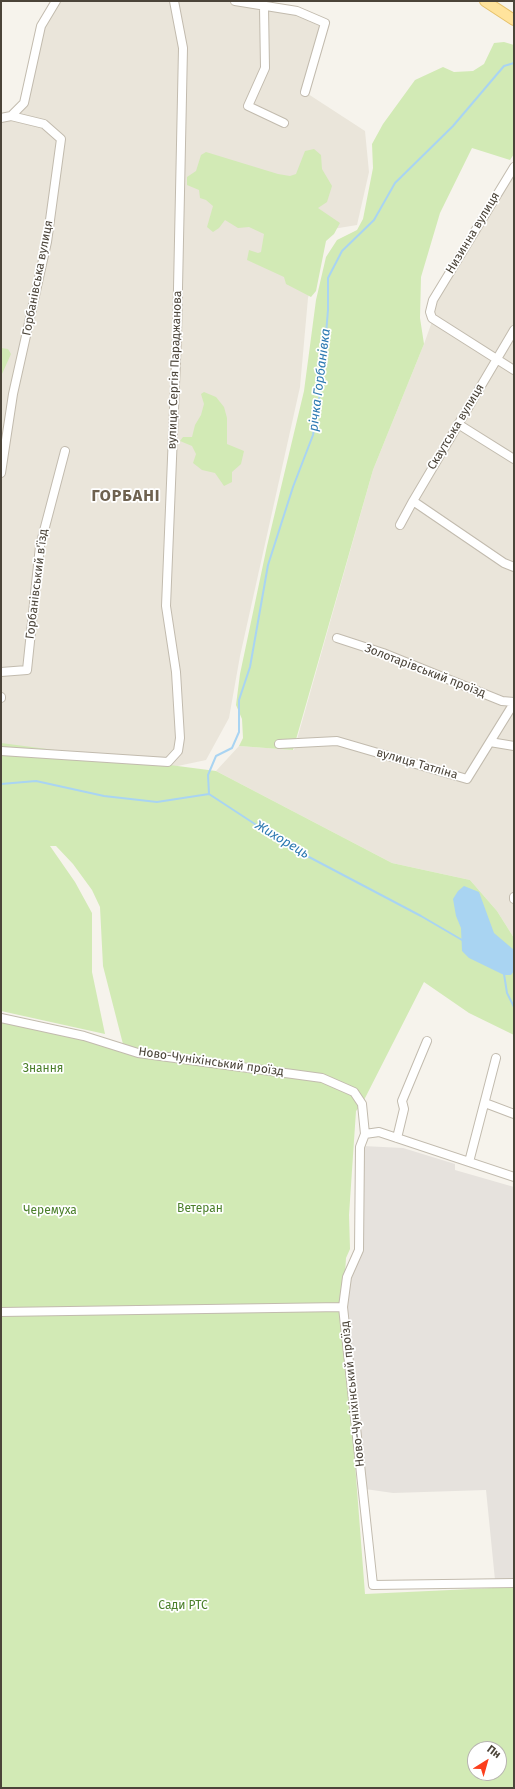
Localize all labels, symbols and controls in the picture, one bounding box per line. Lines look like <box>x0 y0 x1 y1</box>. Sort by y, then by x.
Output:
street label: Низинна вулиця <box>443 190 503 276</box>
street label: Горбанівська вулиця <box>20 219 56 337</box>
street label: вулиця Сергія Параджанова <box>165 290 185 450</box>
water label: річка Горбанівка <box>306 328 334 432</box>
street label: Скаутська вулиця <box>425 381 487 473</box>
district label: ГОРБАНІ <box>91 487 161 507</box>
street label: Горбанівський в'їзд <box>23 528 51 640</box>
street label: Золотарівський проїзд <box>363 641 487 701</box>
street label: вулиця Татліна <box>375 746 459 782</box>
water label: Жихорець <box>252 818 312 862</box>
street label: Ново-Чуніхінський проїзд <box>137 1045 285 1079</box>
park label: Знання <box>23 1062 63 1076</box>
park label: Ветеран <box>177 1202 223 1216</box>
park label: Черемуха <box>23 1204 77 1218</box>
street label: Ново-Чуніхінський проїзд <box>338 1320 368 1468</box>
park label: Сади РТС <box>158 1599 208 1613</box>
north arrow <box>467 1741 507 1781</box>
text: Пн <box>485 1742 503 1761</box>

